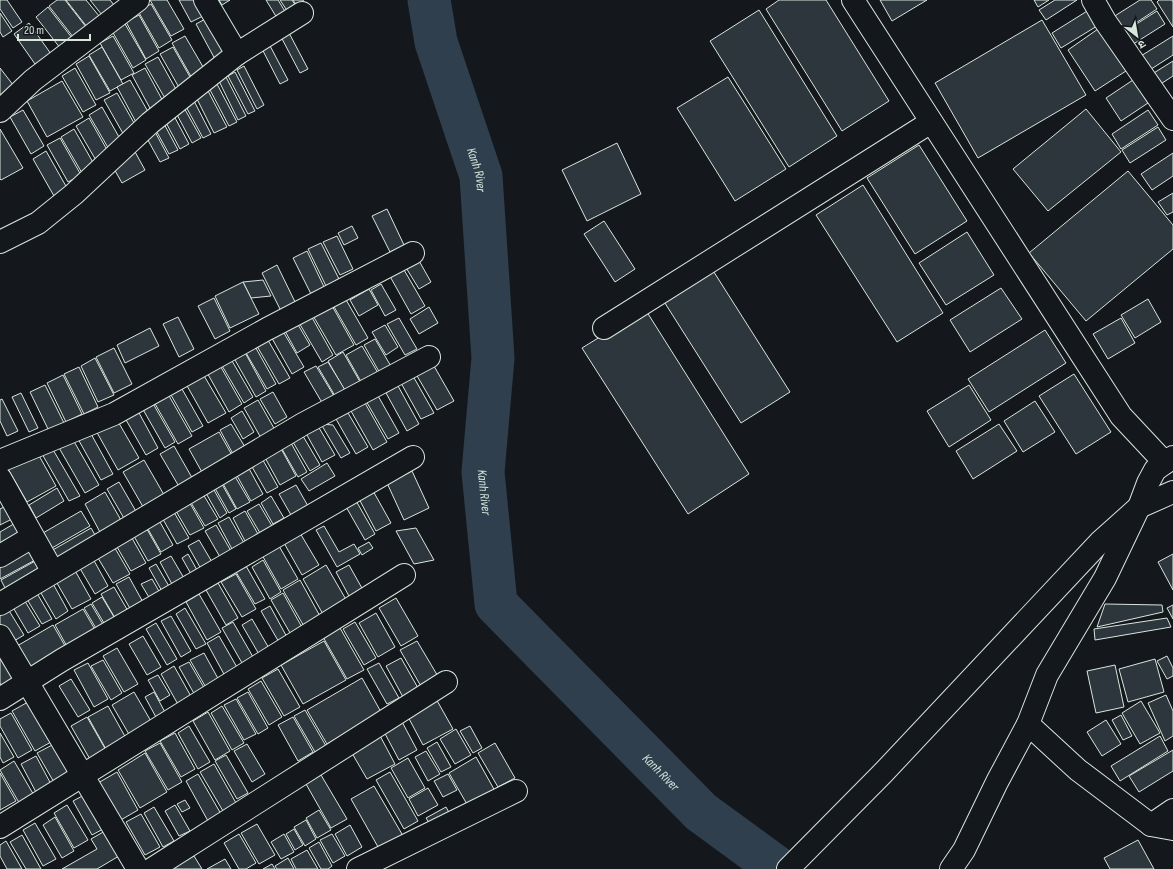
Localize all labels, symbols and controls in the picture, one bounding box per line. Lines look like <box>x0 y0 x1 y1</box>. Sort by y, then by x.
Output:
scale bar <box>18 16 90 42</box>
north arrow <box>1117 16 1157 56</box>
text: 20 m <box>24 23 44 38</box>
text: उ <box>1135 37 1148 52</box>
water label: Kanh River <box>463 146 489 194</box>
water label: Kanh River <box>474 469 494 517</box>
water label: Kanh River <box>639 751 683 795</box>

